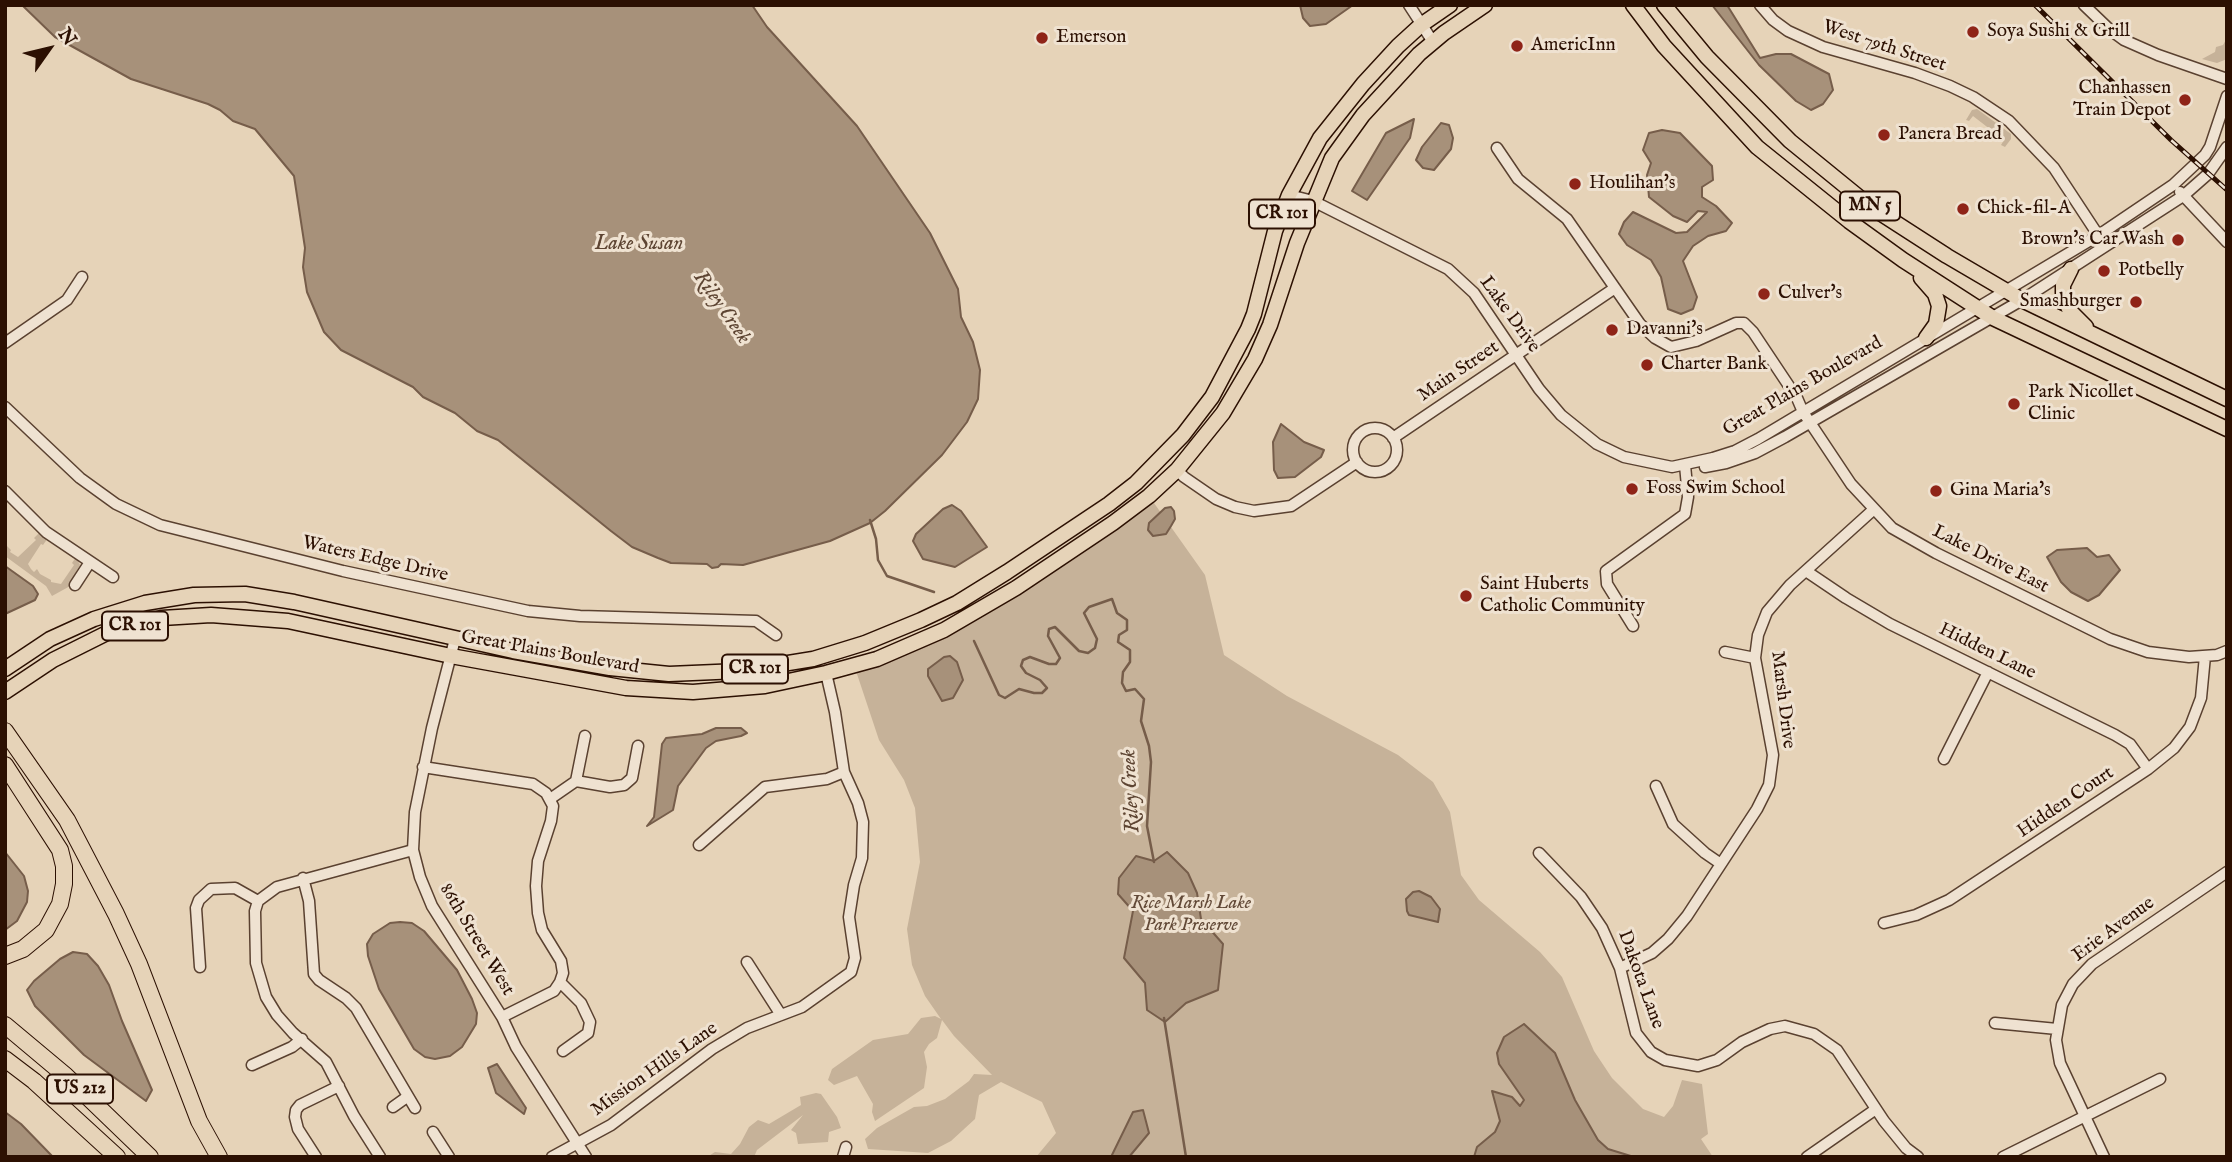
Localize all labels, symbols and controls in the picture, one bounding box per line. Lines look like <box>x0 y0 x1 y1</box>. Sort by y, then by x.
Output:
north arrow <box>14 14 84 84</box>
street label: West 79th Street <box>1819 16 1949 78</box>
place label: Soya Sushi & Grill <box>1987 21 2130 43</box>
text: N <box>52 24 81 51</box>
marker: Soya Sushi & Grill <box>1965 24 1981 40</box>
place label: Emerson <box>1056 27 1126 49</box>
marker: Emerson <box>1034 30 1050 46</box>
place label: AmericInn <box>1531 35 1616 57</box>
marker: AmericInn <box>1509 38 1525 54</box>
place label: Chanhassen Train Depot <box>2073 78 2171 122</box>
marker: Chanhassen Train Depot <box>2177 92 2193 108</box>
place label: Panera Bread <box>1898 124 2002 146</box>
marker: Panera Bread <box>1876 127 1892 143</box>
place label: Houlihan's <box>1589 173 1676 195</box>
marker: Houlihan's <box>1567 176 1583 192</box>
road number: MN 5 <box>1840 191 1900 220</box>
place label: Chick-fil-A <box>1977 198 2071 220</box>
road number: CR 101 <box>1249 200 1315 229</box>
marker: Chick-fil-A <box>1955 201 1971 217</box>
place label: Brown's Car Wash <box>2021 229 2164 251</box>
water label: Lake Susan <box>595 232 683 258</box>
marker: Brown's Car Wash <box>2170 232 2186 248</box>
place label: Potbelly <box>2118 260 2184 282</box>
marker: Potbelly <box>2096 263 2112 279</box>
water label: Riley Creek <box>687 267 755 349</box>
street label: Lake Drive <box>1474 272 1544 358</box>
place label: Culver's <box>1778 283 1842 305</box>
marker: Culver's <box>1756 286 1772 302</box>
place label: Smashburger <box>2020 291 2122 313</box>
marker: Smashburger <box>2128 294 2144 310</box>
place label: Davanni's <box>1626 319 1703 341</box>
marker: Davanni's <box>1604 322 1620 338</box>
street label: Great Plains Boulevard <box>1719 332 1887 442</box>
street label: Main Street <box>1414 337 1504 407</box>
place label: Charter Bank <box>1661 354 1767 376</box>
marker: Charter Bank <box>1639 357 1655 373</box>
place label: Park Nicollet Clinic <box>2028 382 2133 426</box>
marker: Park Nicollet Clinic <box>2006 396 2022 412</box>
place label: Foss Swim School <box>1646 478 1785 500</box>
place label: Gina Maria's <box>1950 480 2051 502</box>
marker: Foss Swim School <box>1624 481 1640 497</box>
marker: Gina Maria's <box>1928 483 1944 499</box>
street label: Lake Drive East <box>1928 521 2052 599</box>
street label: Waters Edge Drive <box>300 532 450 588</box>
place label: Saint Huberts Catholic Community <box>1480 574 1645 618</box>
marker: Saint Huberts Catholic Community <box>1458 588 1474 604</box>
road number: CR 101 <box>102 612 168 640</box>
street label: Hidden Lane <box>1935 619 2039 685</box>
street label: Great Plains Boulevard <box>459 626 641 680</box>
street label: Marsh Drive <box>1765 650 1799 750</box>
road number: CR 101 <box>722 654 788 684</box>
water label: Riley Creek <box>1117 749 1147 833</box>
street label: Hidden Court <box>2013 762 2119 844</box>
street label: 86th Street West <box>434 880 518 1000</box>
park label: Rice Marsh Lake Park Preserve <box>1131 893 1251 937</box>
street label: Erie Avenue <box>2068 893 2160 967</box>
street label: Dakota Lane <box>1612 928 1668 1032</box>
street label: Mission Hills Lane <box>587 1018 723 1122</box>
road number: US 212 <box>47 1074 113 1104</box>

